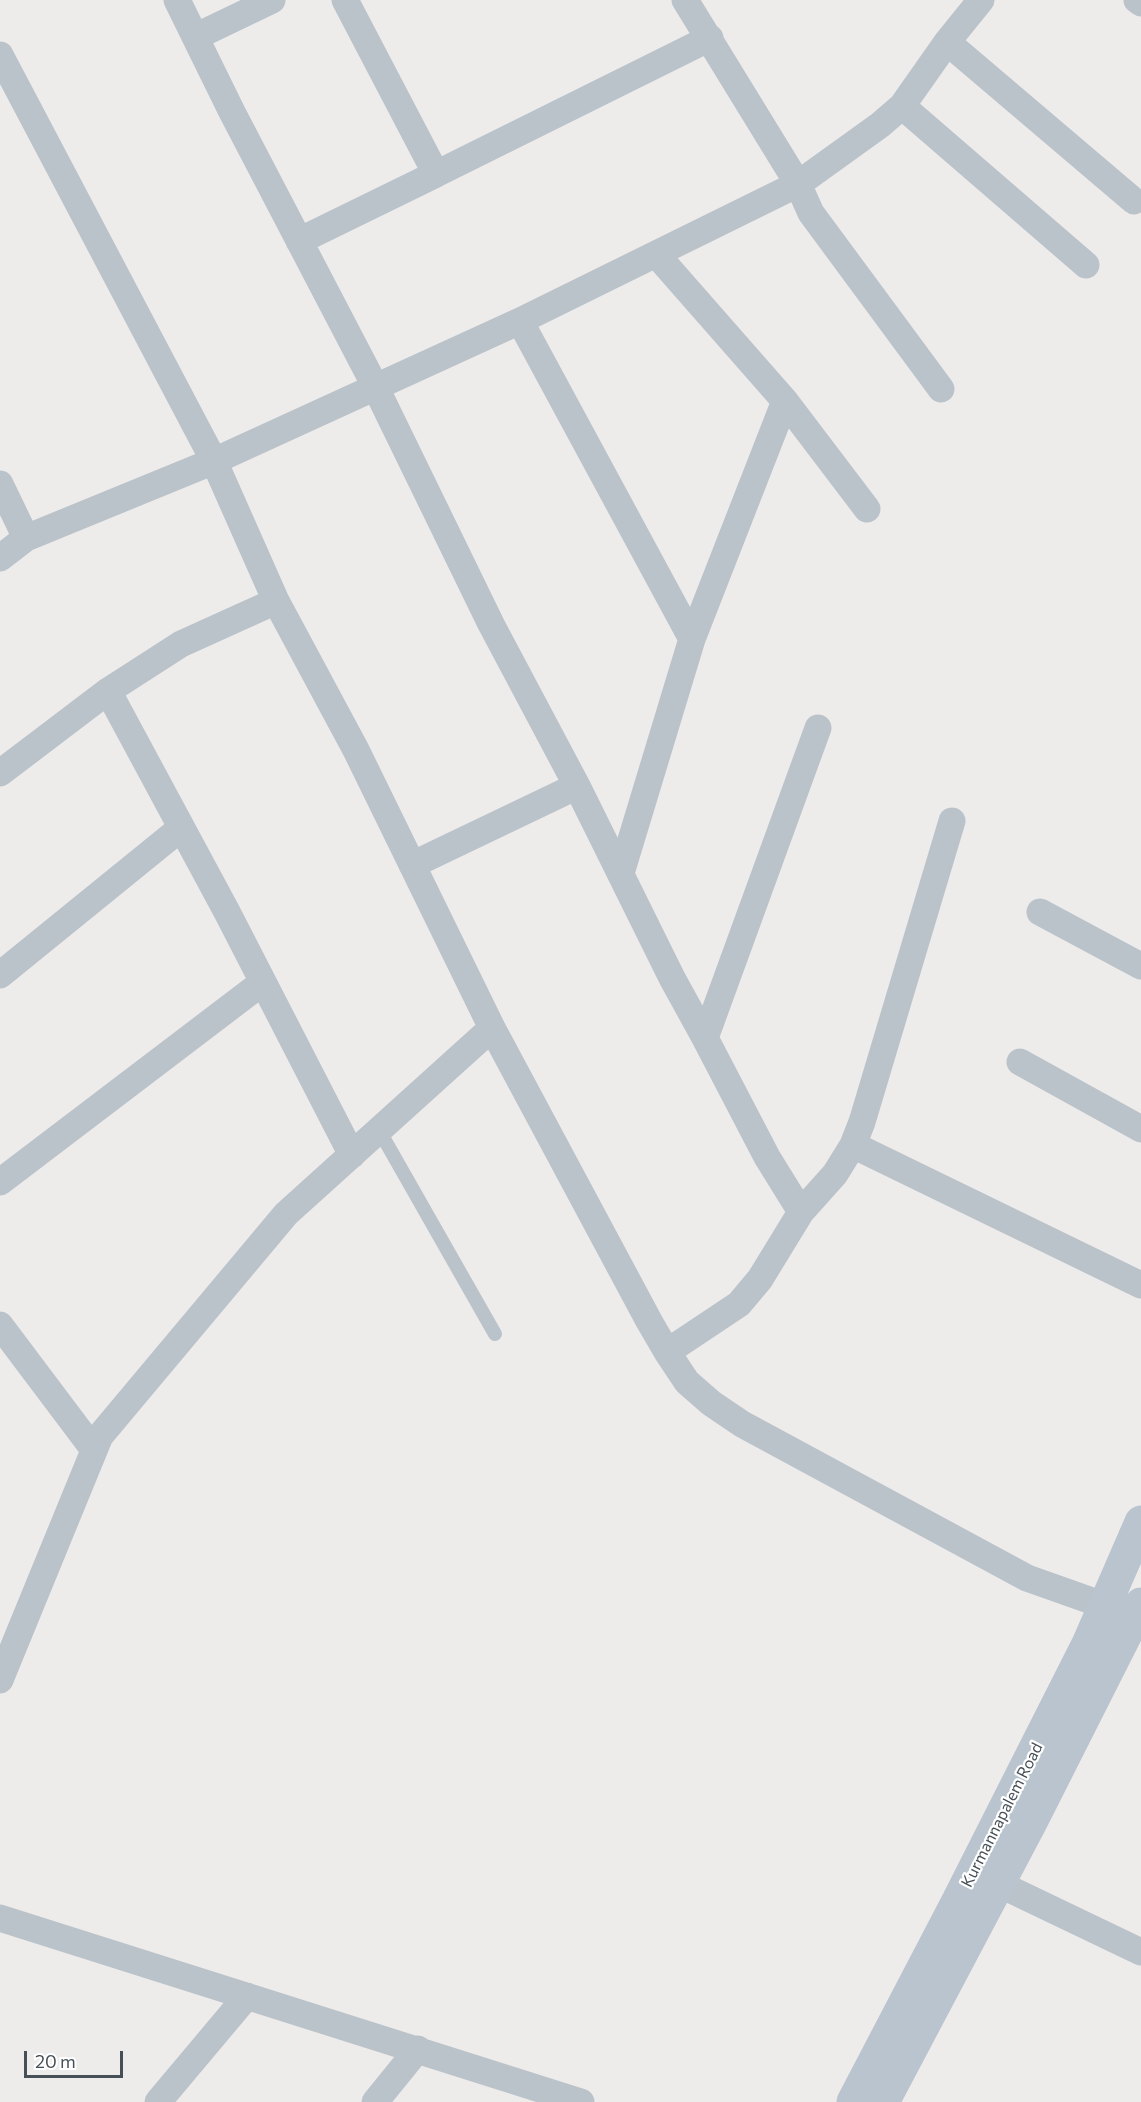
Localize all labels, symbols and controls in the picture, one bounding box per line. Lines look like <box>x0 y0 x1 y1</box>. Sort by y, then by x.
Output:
street label: Kurmannapalem Road <box>957 1740 1047 1890</box>
scale bar <box>27 2039 126 2077</box>
text: 20 m <box>35 2050 76 2072</box>

